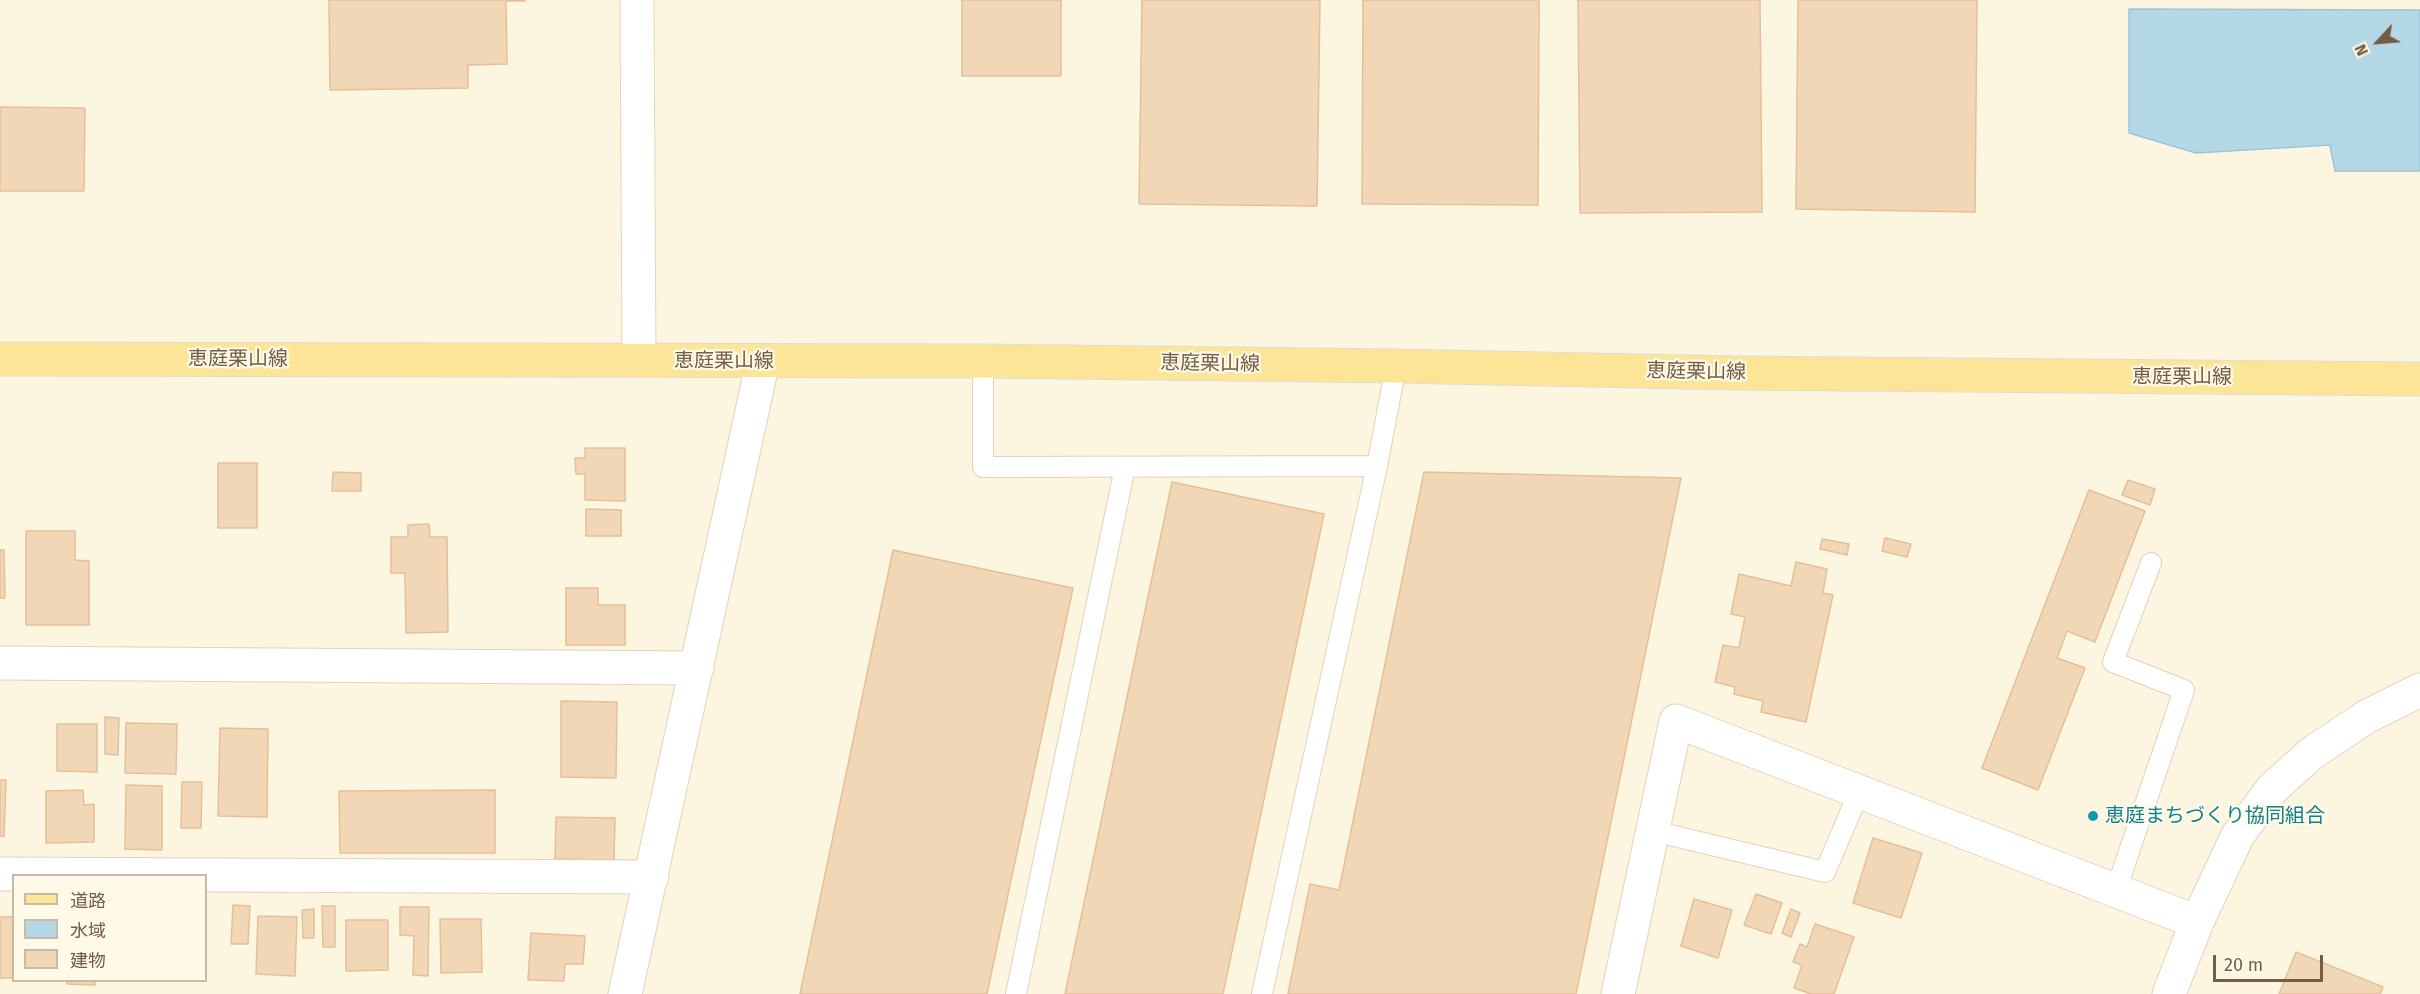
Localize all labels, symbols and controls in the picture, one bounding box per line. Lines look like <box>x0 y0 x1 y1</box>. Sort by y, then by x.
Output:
north arrow <box>2348 12 2408 72</box>
text: N <box>2351 41 2372 59</box>
street label: 恵庭栗山線 <box>188 347 288 371</box>
street label: 恵庭栗山線 <box>674 349 774 373</box>
street label: 恵庭栗山線 <box>1160 351 1260 377</box>
street label: 恵庭栗山線 <box>1646 359 1746 385</box>
street label: 恵庭栗山線 <box>2132 365 2232 389</box>
place label: 恵庭まちづくり協同組合 <box>2105 804 2325 828</box>
marker: 恵庭まちづくり協同組合 <box>2086 809 2100 823</box>
legend <box>12 874 207 982</box>
text: 道路 <box>70 890 106 912</box>
text: 水域 <box>70 920 106 942</box>
scale bar <box>2216 943 2326 981</box>
text: 建物 <box>70 950 106 972</box>
text: 20 m <box>2224 954 2263 976</box>

